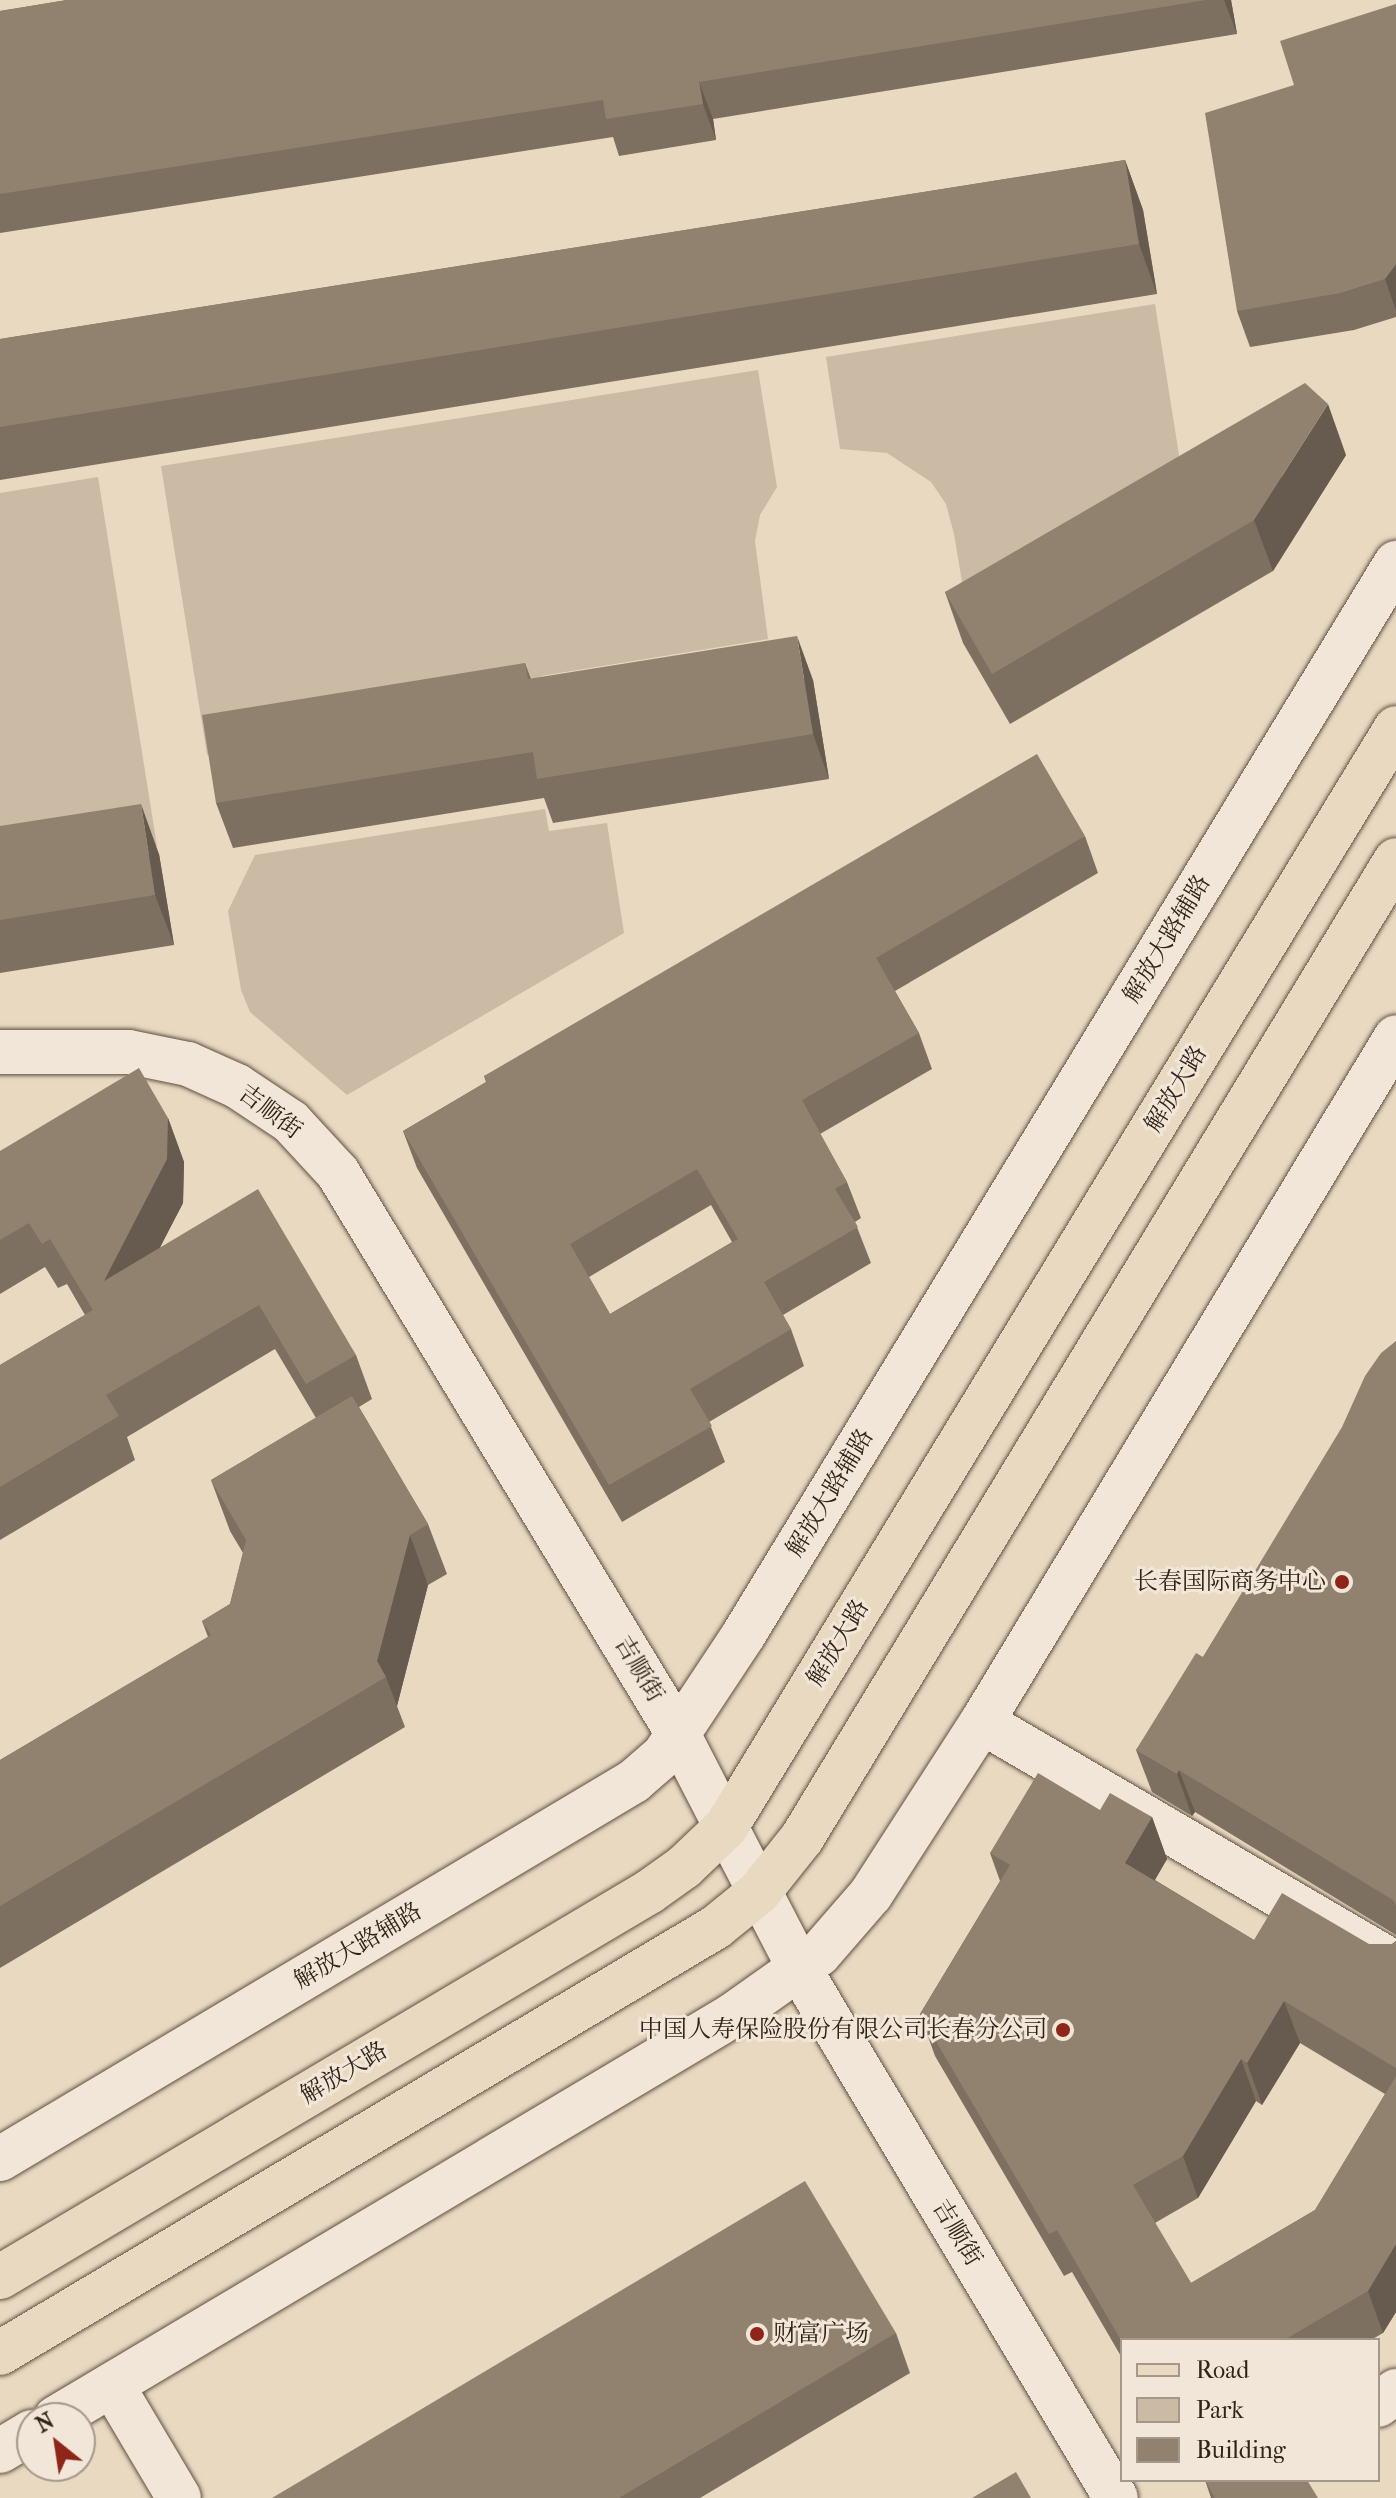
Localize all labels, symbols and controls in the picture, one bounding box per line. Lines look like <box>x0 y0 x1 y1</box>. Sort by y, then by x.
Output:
street label: 解放大路辅路 <box>1118 870 1216 1008</box>
street label: 解放大路 <box>1139 1040 1213 1138</box>
street label: 吉顺街 <box>233 1079 307 1145</box>
street label: 解放大路辅路 <box>781 1424 879 1562</box>
place label: 长春国际商务中心 <box>1134 1568 1326 1596</box>
marker: 长春国际商务中心 <box>1333 1573 1351 1591</box>
street label: 解放大路 <box>801 1594 875 1692</box>
street label: 吉顺街 <box>608 1631 670 1707</box>
street label: 解放大路辅路 <box>289 1897 427 1995</box>
place label: 中国人寿保险股份有限公司长春分公司 <box>639 2016 1047 2044</box>
marker: 中国人寿保险股份有限公司长春分公司 <box>1054 2021 1072 2039</box>
street label: 解放大路 <box>295 2036 393 2110</box>
street label: 吉顺街 <box>926 2195 988 2271</box>
place label: 财富广场 <box>773 2320 869 2348</box>
marker: 财富广场 <box>748 2325 766 2343</box>
legend <box>1120 2338 1380 2482</box>
text: Road <box>1196 2356 1249 2384</box>
text: Park <box>1196 2396 1244 2424</box>
north arrow <box>16 2402 96 2482</box>
text: N <box>31 2408 59 2438</box>
text: Building <box>1196 2436 1286 2464</box>

